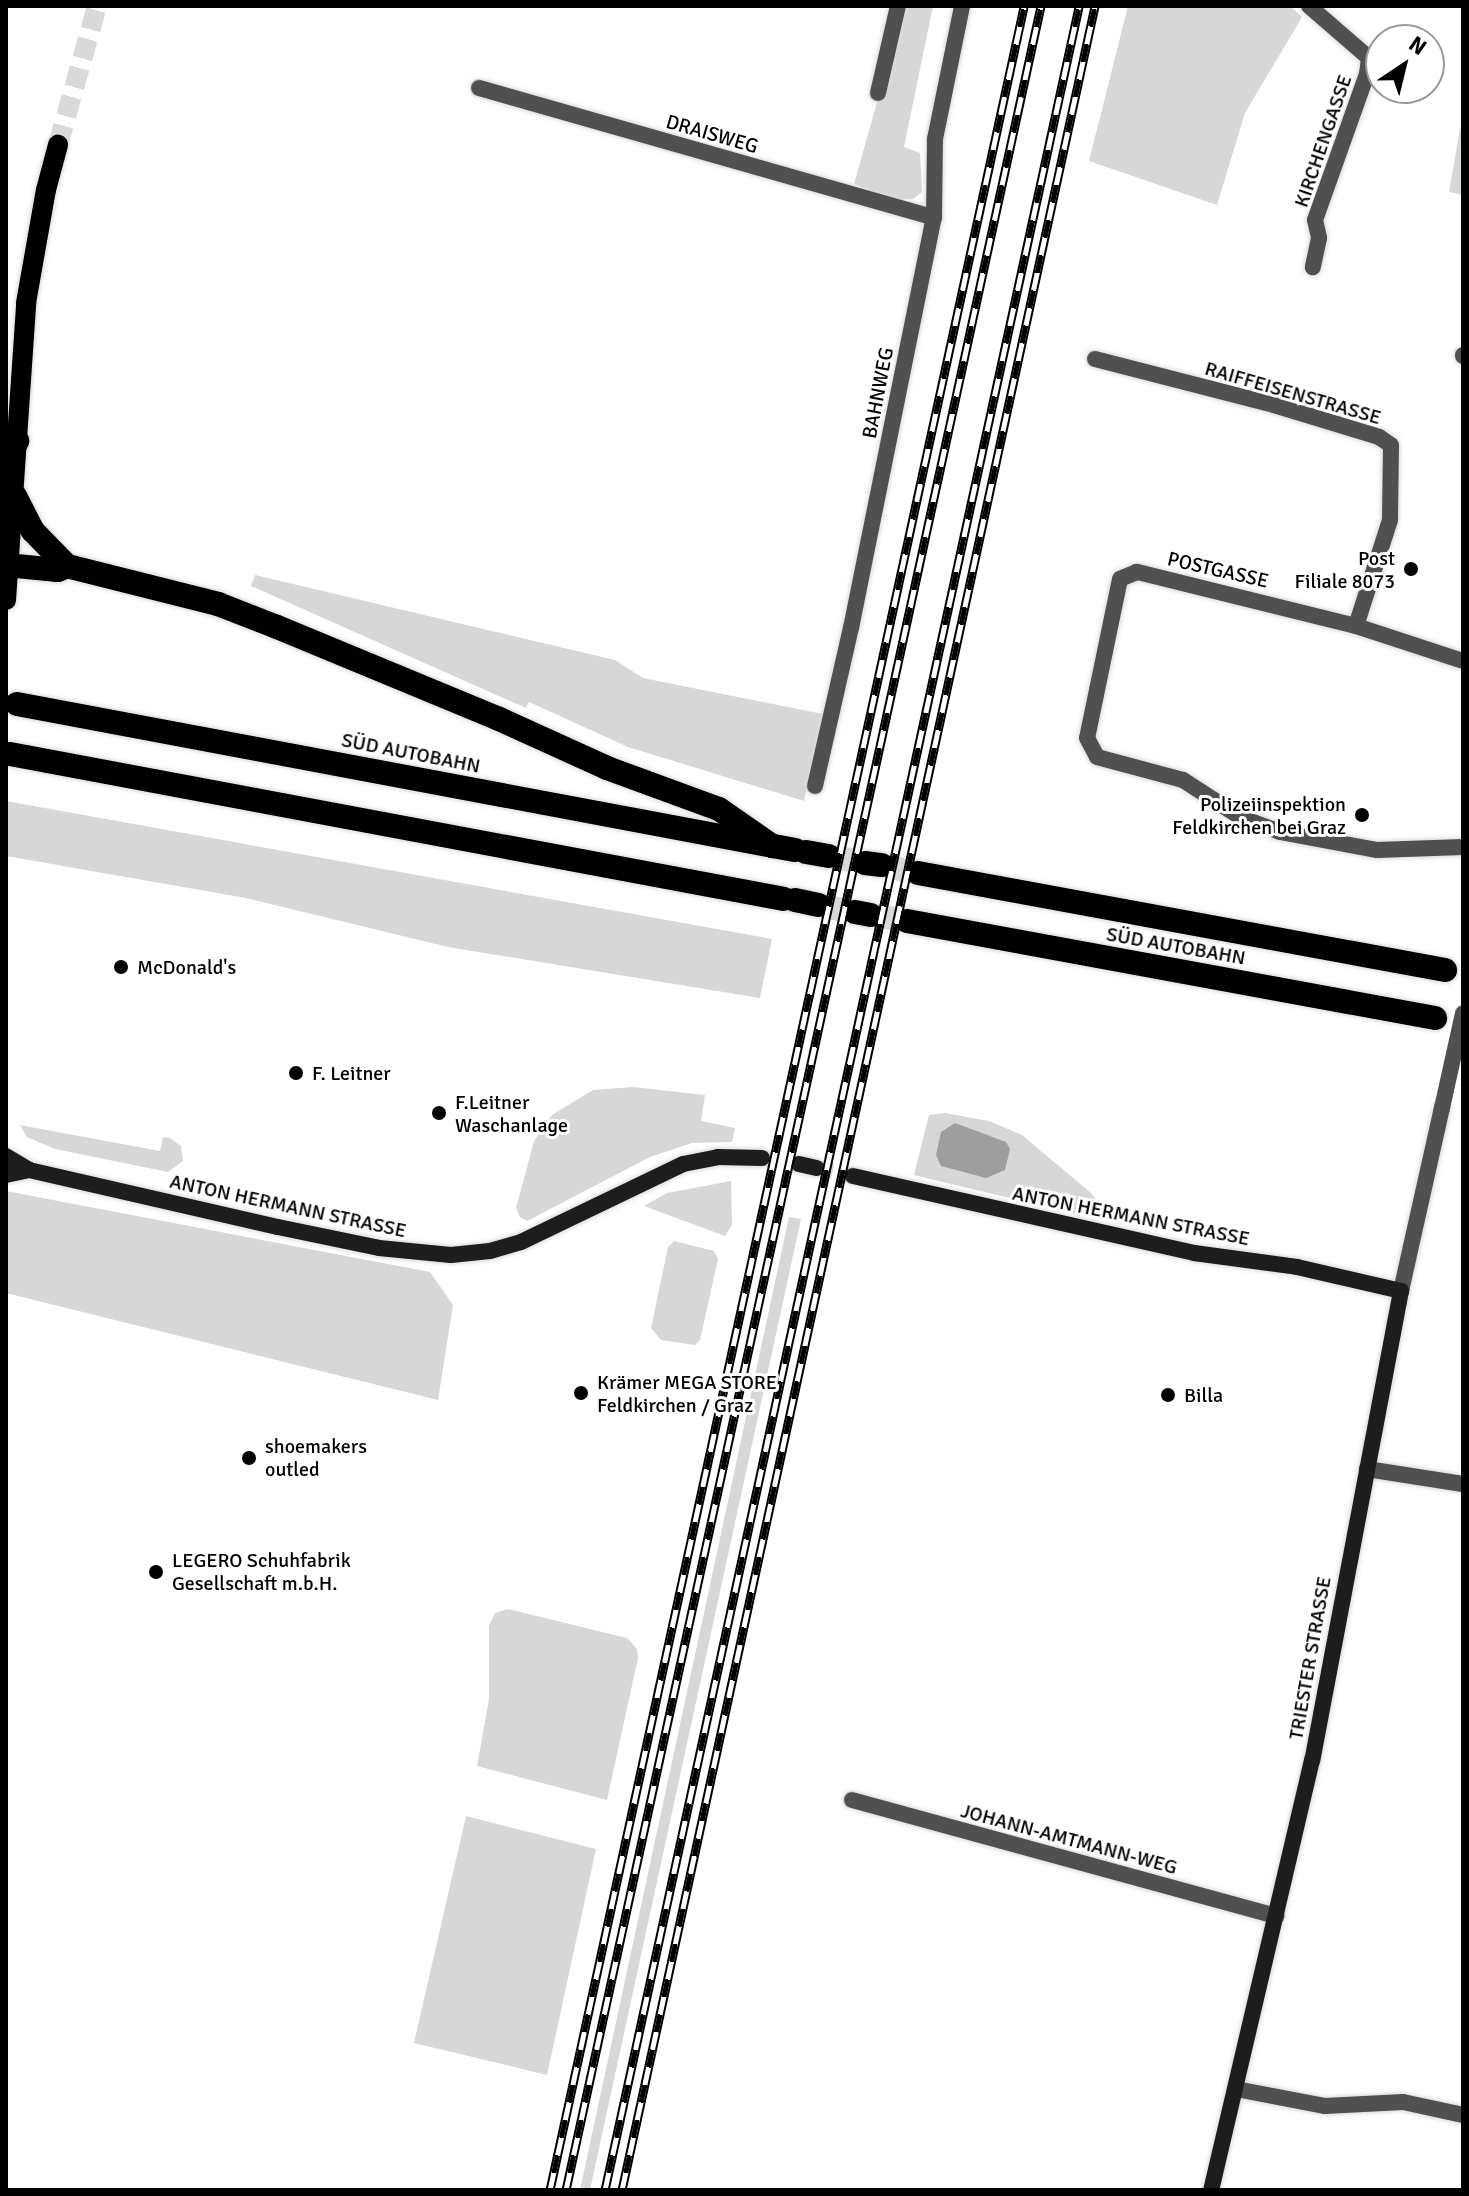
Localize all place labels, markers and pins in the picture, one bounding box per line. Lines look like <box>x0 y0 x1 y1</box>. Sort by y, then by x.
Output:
place label: Post Filiale 8073 <box>1295 546 1395 593</box>
marker: Post Filiale 8073 <box>1402 560 1420 578</box>
place label: Polizeiinspektion Feldkirchen bei Graz <box>1172 792 1346 839</box>
marker: Polizeiinspektion Feldkirchen bei Graz <box>1353 806 1371 824</box>
place label: McDonald's <box>137 955 236 979</box>
marker: McDonald's <box>112 958 130 976</box>
place label: F. Leitner <box>312 1061 391 1085</box>
marker: F. Leitner <box>287 1064 305 1082</box>
place label: F.Leitner Waschanlage <box>455 1090 568 1137</box>
marker: F.Leitner Waschanlage <box>430 1104 448 1122</box>
place label: Krämer MEGA STORE Feldkirchen / Graz <box>597 1370 777 1417</box>
place label: Billa <box>1184 1383 1223 1407</box>
marker: Krämer MEGA STORE Feldkirchen / Graz <box>572 1384 590 1402</box>
marker: Billa <box>1159 1386 1177 1404</box>
place label: shoemakers outled <box>265 1434 367 1481</box>
marker: shoemakers outled <box>240 1449 258 1467</box>
place label: LEGERO Schuhfabrik Gesellschaft m.b.H. <box>172 1548 351 1595</box>
marker: LEGERO Schuhfabrik Gesellschaft m.b.H. <box>147 1563 165 1581</box>

